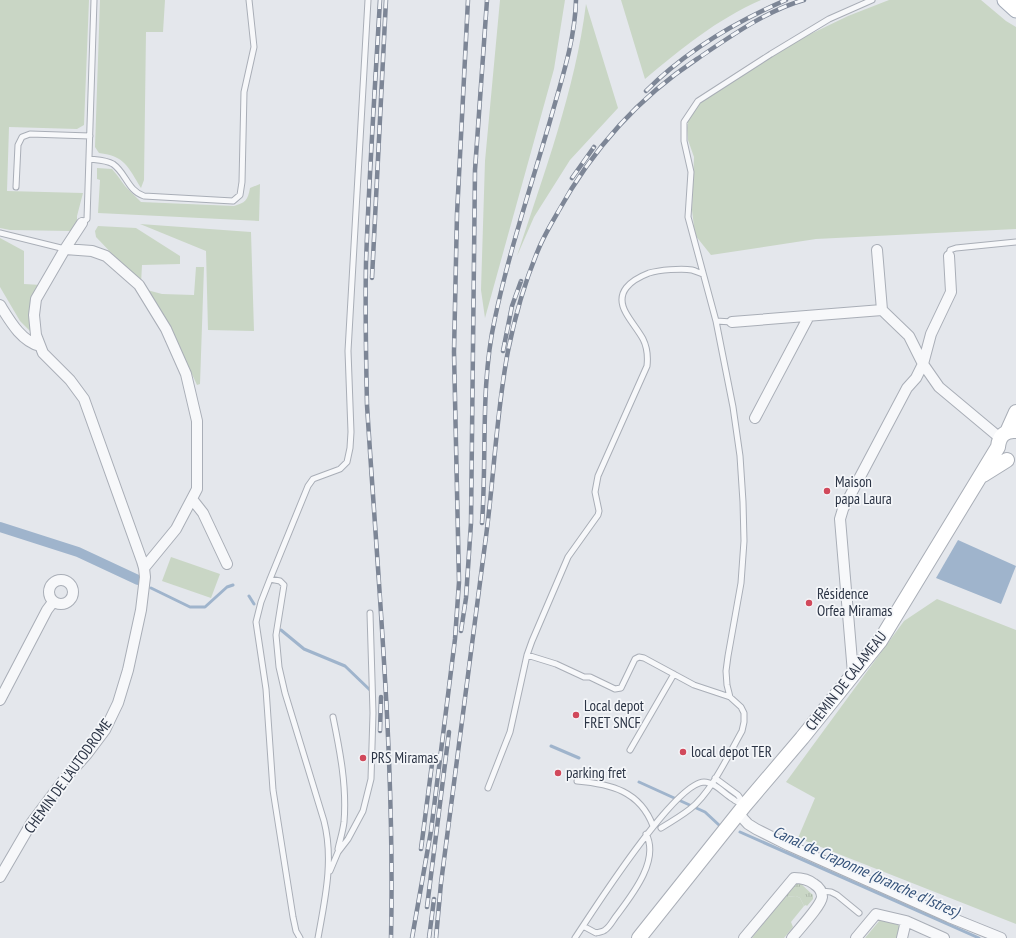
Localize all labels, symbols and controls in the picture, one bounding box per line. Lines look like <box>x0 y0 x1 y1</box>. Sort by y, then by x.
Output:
place label: Maison papa Laura <box>835 472 892 508</box>
marker: Maison papa Laura <box>822 486 832 496</box>
place label: Résidence Orfea Miramas <box>817 584 892 620</box>
marker: Résidence Orfea Miramas <box>804 598 814 608</box>
street label: CHEMIN DE CALAMEAU <box>801 627 890 734</box>
place label: Local depot FRET SNCF <box>584 696 644 732</box>
marker: Local depot FRET SNCF <box>571 710 581 720</box>
street label: CHEMIN DE L'AUTODROME <box>20 715 116 837</box>
place label: local depot TER <box>691 742 772 761</box>
marker: local depot TER <box>678 747 688 757</box>
place label: PRS Miramas <box>371 748 438 767</box>
marker: PRS Miramas <box>358 753 368 763</box>
place label: parking fret <box>566 763 626 782</box>
marker: parking fret <box>553 768 563 778</box>
water label: Canal de Craponne (branche d'Istres) <box>770 821 964 922</box>

